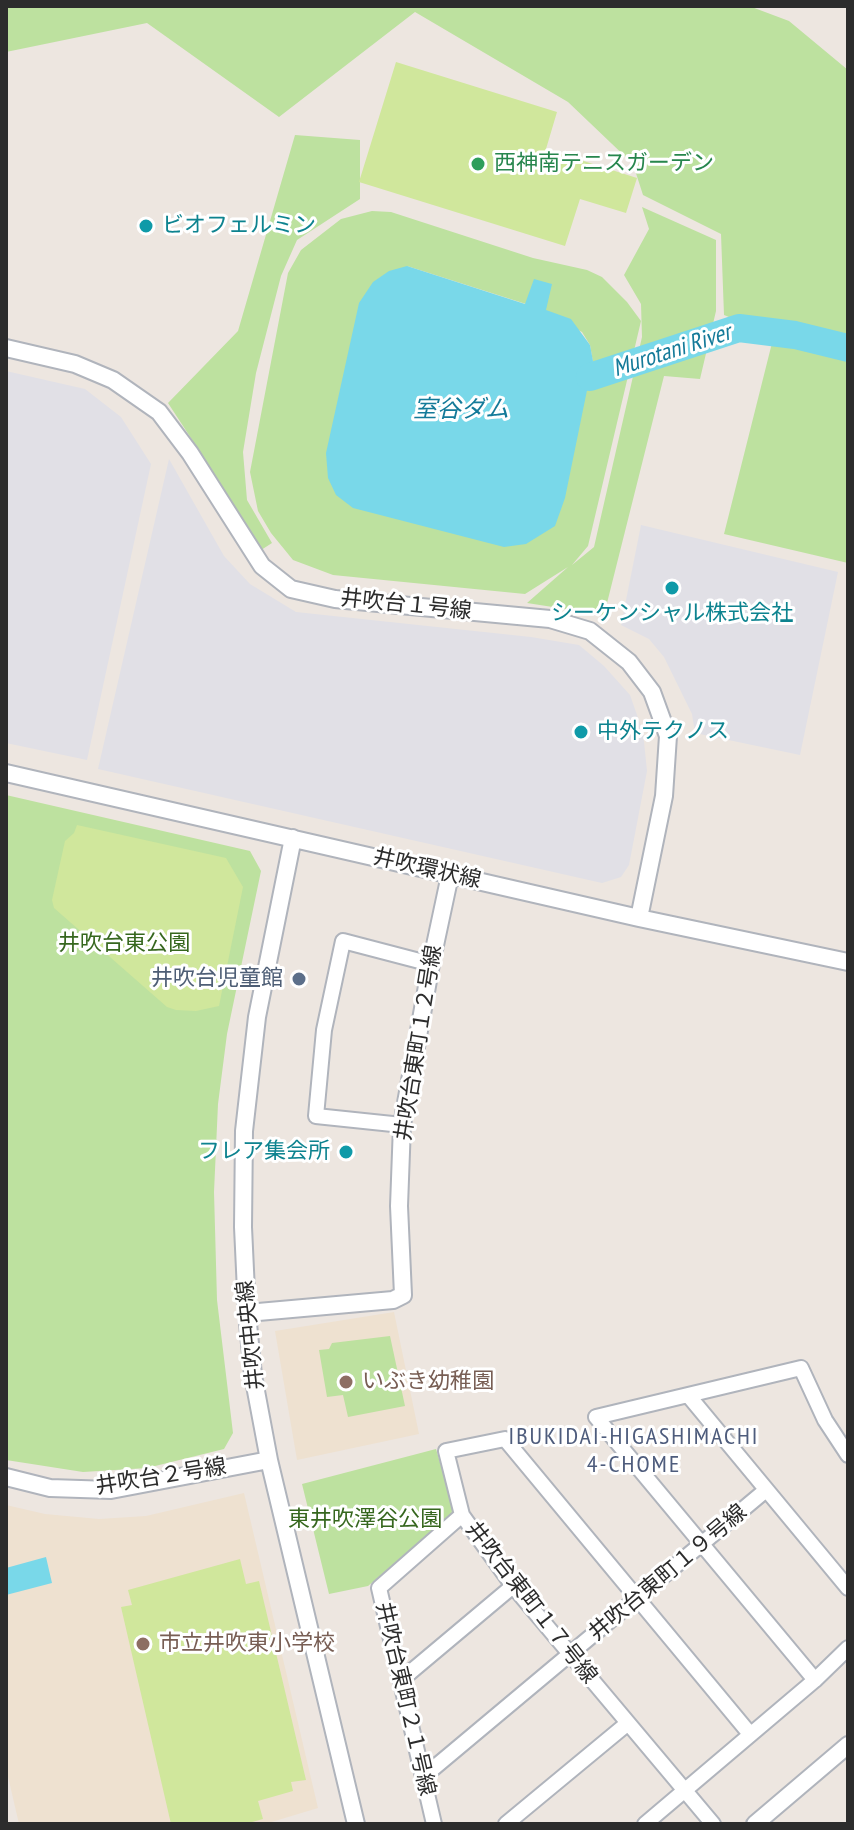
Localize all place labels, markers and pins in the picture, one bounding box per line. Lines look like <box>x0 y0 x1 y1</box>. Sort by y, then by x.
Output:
place label: 西神南テニスガーデン <box>494 151 714 177</box>
marker: 西神南テニスガーデン <box>469 155 487 173</box>
place label: ビオフェルミン <box>162 213 316 239</box>
marker: ビオフェルミン <box>137 217 155 235</box>
marker: シーケンシャル株式会社 <box>663 579 681 597</box>
place label: シーケンシャル株式会社 <box>551 601 793 627</box>
place label: 中外テクノス <box>597 719 729 745</box>
marker: 中外テクノス <box>572 723 590 741</box>
place label: 井吹台児童館 <box>151 966 283 992</box>
marker: 井吹台児童館 <box>290 970 308 988</box>
place label: フレア集会所 <box>198 1139 330 1165</box>
marker: フレア集会所 <box>337 1143 355 1161</box>
place label: いぶき幼稚園 <box>362 1369 494 1395</box>
marker: いぶき幼稚園 <box>337 1373 355 1391</box>
place label: 市立井吹東小学校 <box>159 1631 335 1657</box>
marker: 市立井吹東小学校 <box>134 1635 152 1653</box>

